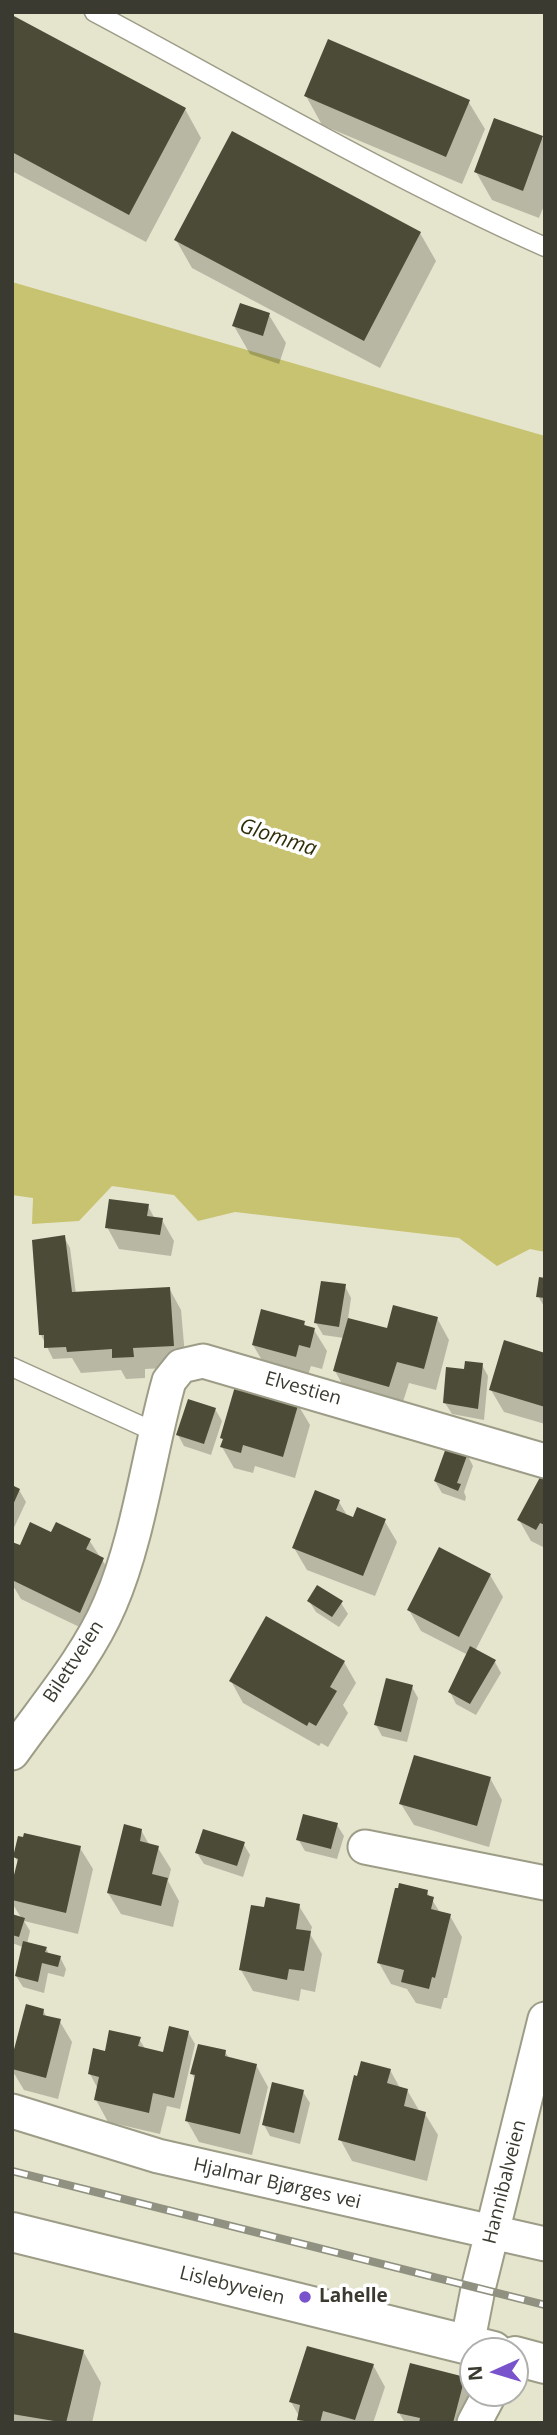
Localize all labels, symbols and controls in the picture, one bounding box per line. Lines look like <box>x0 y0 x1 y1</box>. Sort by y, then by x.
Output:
water label: Glomma <box>236 814 320 862</box>
street label: Elvestien <box>262 1367 344 1411</box>
street label: Bilettveien <box>39 1617 109 1707</box>
street label: Hannibalveien <box>479 2118 531 2246</box>
street label: Hjalmar Bjørges vei <box>191 2154 363 2214</box>
street label: Lislebyveien <box>177 2262 287 2310</box>
place label: Lahelle <box>319 2286 388 2308</box>
marker: Lahelle <box>297 2289 313 2305</box>
north arrow <box>459 2337 529 2407</box>
text: N <box>462 2365 489 2382</box>

